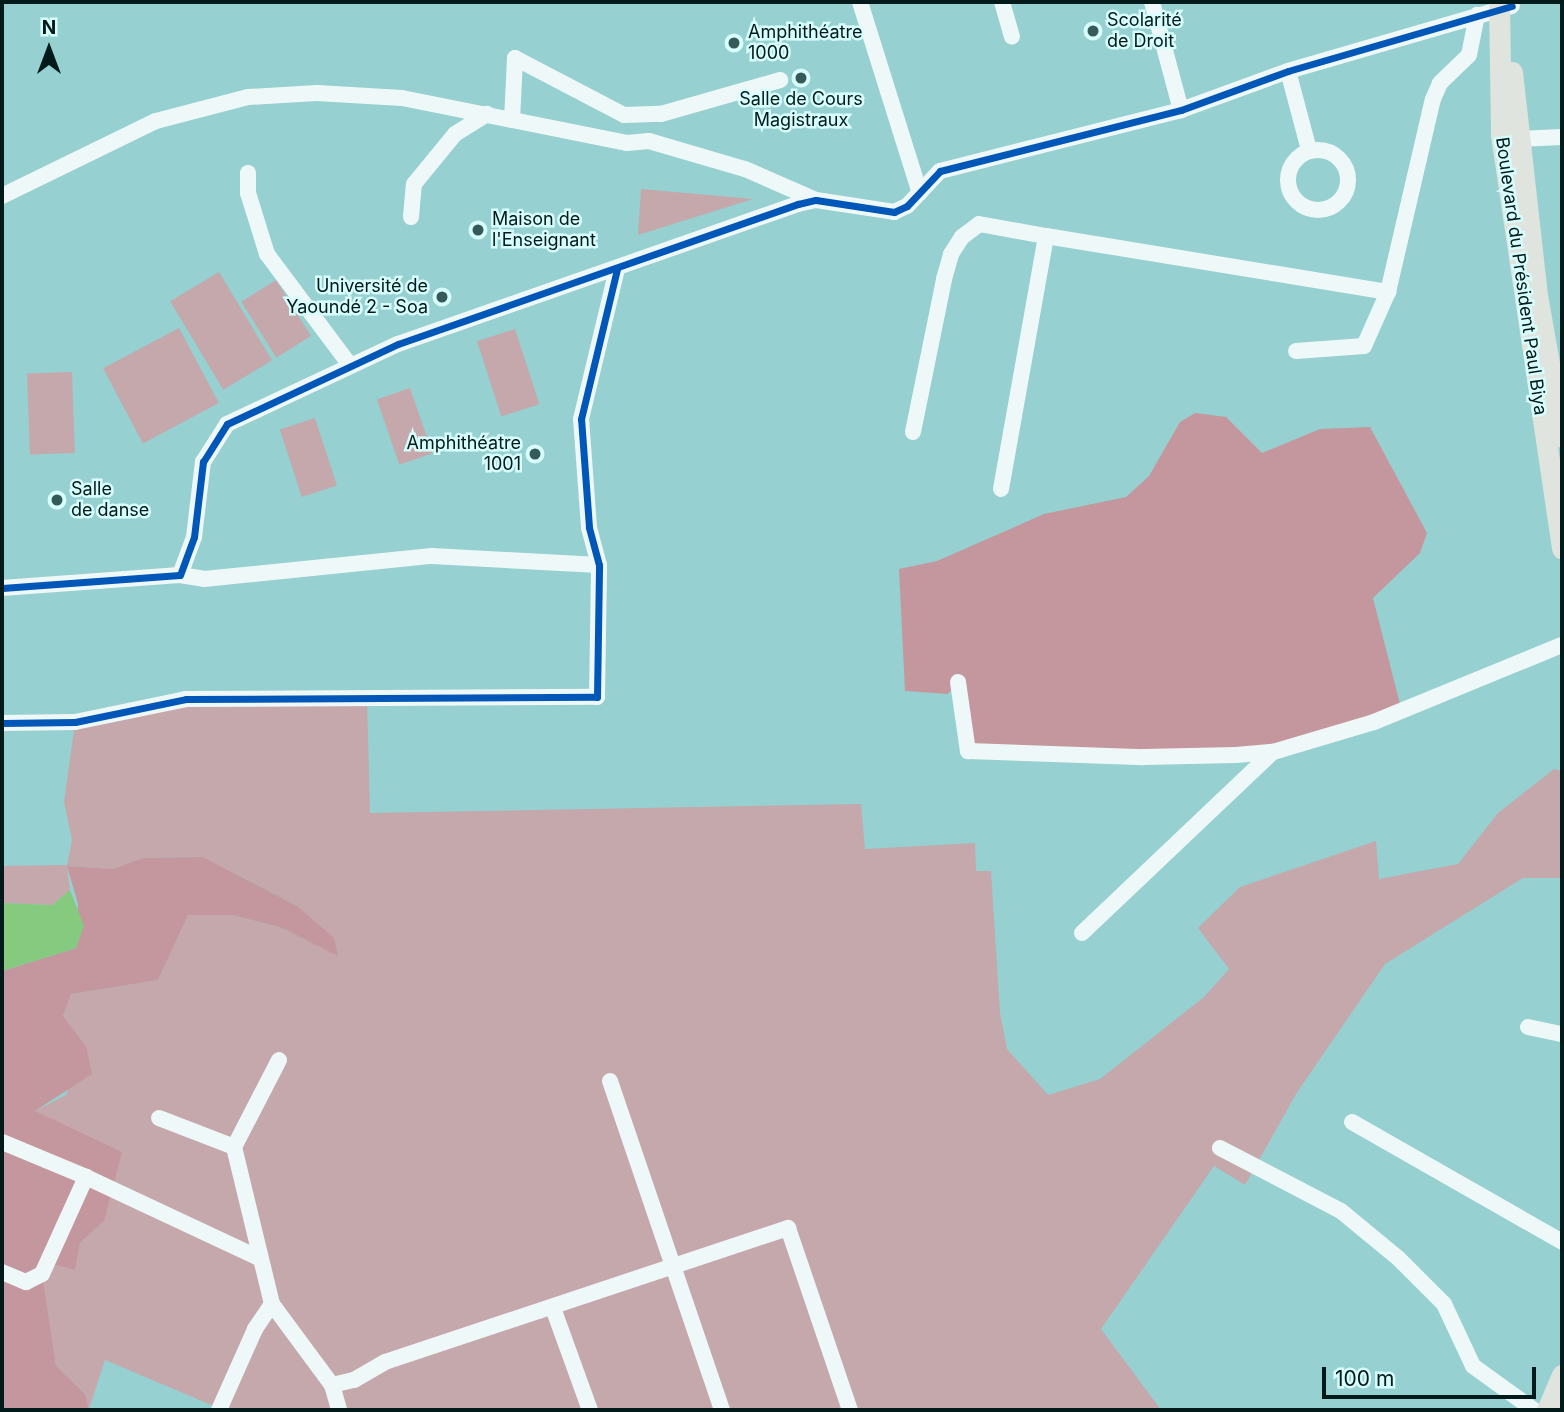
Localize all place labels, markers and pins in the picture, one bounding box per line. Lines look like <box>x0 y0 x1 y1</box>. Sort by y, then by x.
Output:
place label: Scolarité de Droit <box>1107 10 1182 52</box>
place label: Amphithéatre 1000 <box>748 22 862 64</box>
marker: Scolarité de Droit <box>1085 23 1101 39</box>
marker: Amphithéatre 1000 <box>726 35 742 51</box>
marker: Salle de Cours Magistraux <box>793 70 809 86</box>
place label: Salle de Cours Magistraux <box>739 89 863 132</box>
place label: Maison de l'Enseignant <box>492 209 596 252</box>
marker: Maison de l'Enseignant <box>470 222 486 238</box>
place label: Université de Yaoundé 2 - Soa <box>286 276 428 318</box>
marker: Université de Yaoundé 2 - Soa <box>434 289 450 305</box>
place label: Amphithéatre 1001 <box>407 433 521 476</box>
marker: Amphithéatre 1001 <box>527 446 543 462</box>
place label: Salle de danse <box>71 479 149 522</box>
marker: Salle de danse <box>49 492 65 508</box>

